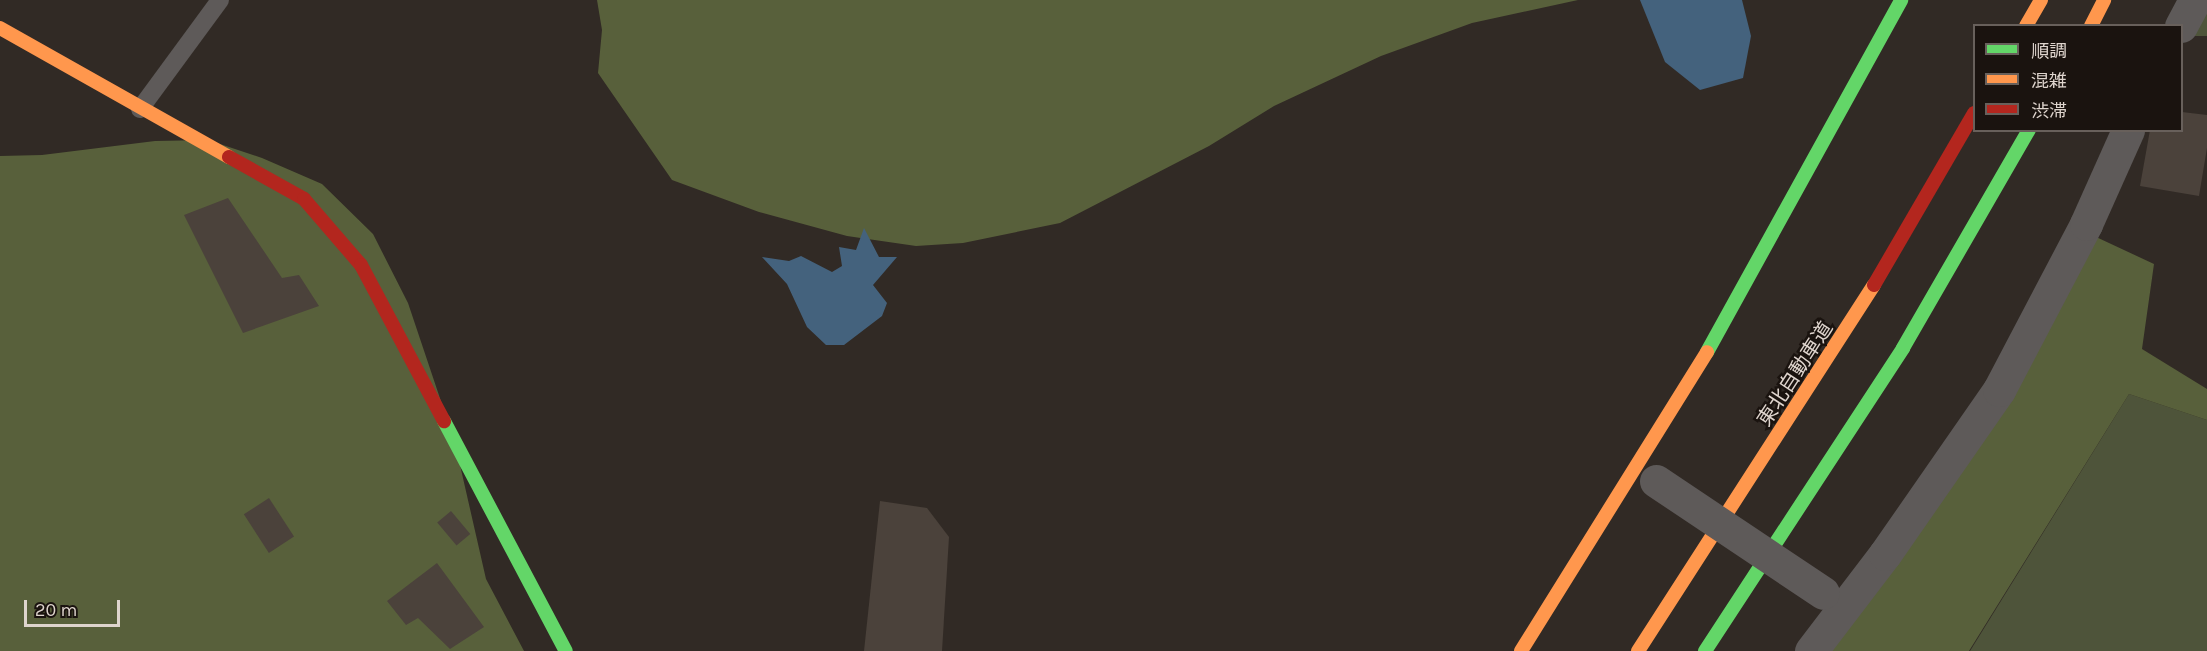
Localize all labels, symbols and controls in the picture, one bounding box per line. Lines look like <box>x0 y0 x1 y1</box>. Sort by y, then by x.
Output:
legend <box>1973 24 2183 132</box>
text: 順調 <box>2031 40 2067 62</box>
text: 混雑 <box>2031 70 2067 92</box>
text: 渋滞 <box>2031 100 2067 122</box>
street label: 東北自動車道 <box>1752 317 1838 431</box>
scale bar <box>27 588 123 626</box>
text: 20 m <box>35 599 77 621</box>

